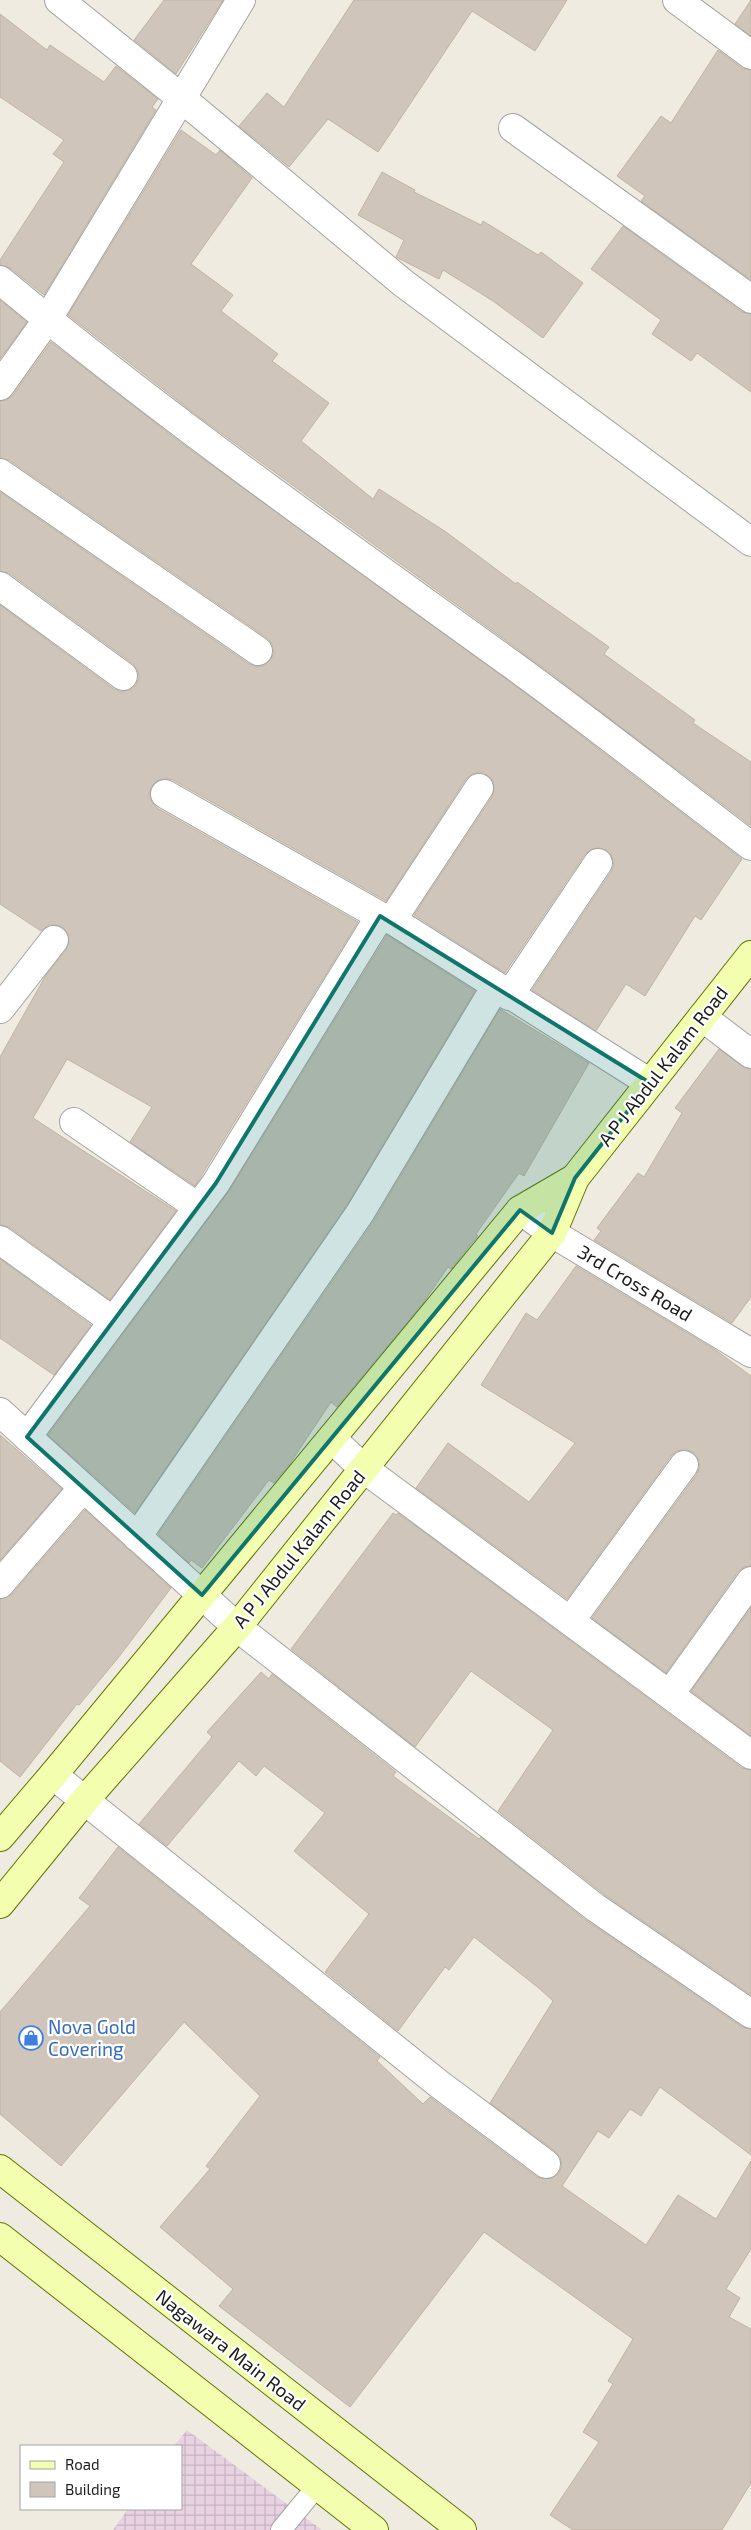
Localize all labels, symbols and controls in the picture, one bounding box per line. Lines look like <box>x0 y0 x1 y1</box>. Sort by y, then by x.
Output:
street label: A P J Abdul Kalam Road <box>593 981 732 1150</box>
street label: 3rd Cross Road <box>574 1239 697 1326</box>
street label: A P J Abdul Kalam Road <box>228 1465 369 1632</box>
place label: Nova Gold Covering <box>48 2015 136 2060</box>
shop icon: Nova Gold Covering <box>18 2025 44 2051</box>
street label: Nagawara Main Road <box>152 2284 311 2415</box>
legend <box>20 2445 182 2510</box>
text: Road <box>65 2455 100 2473</box>
text: Building <box>65 2480 121 2498</box>

